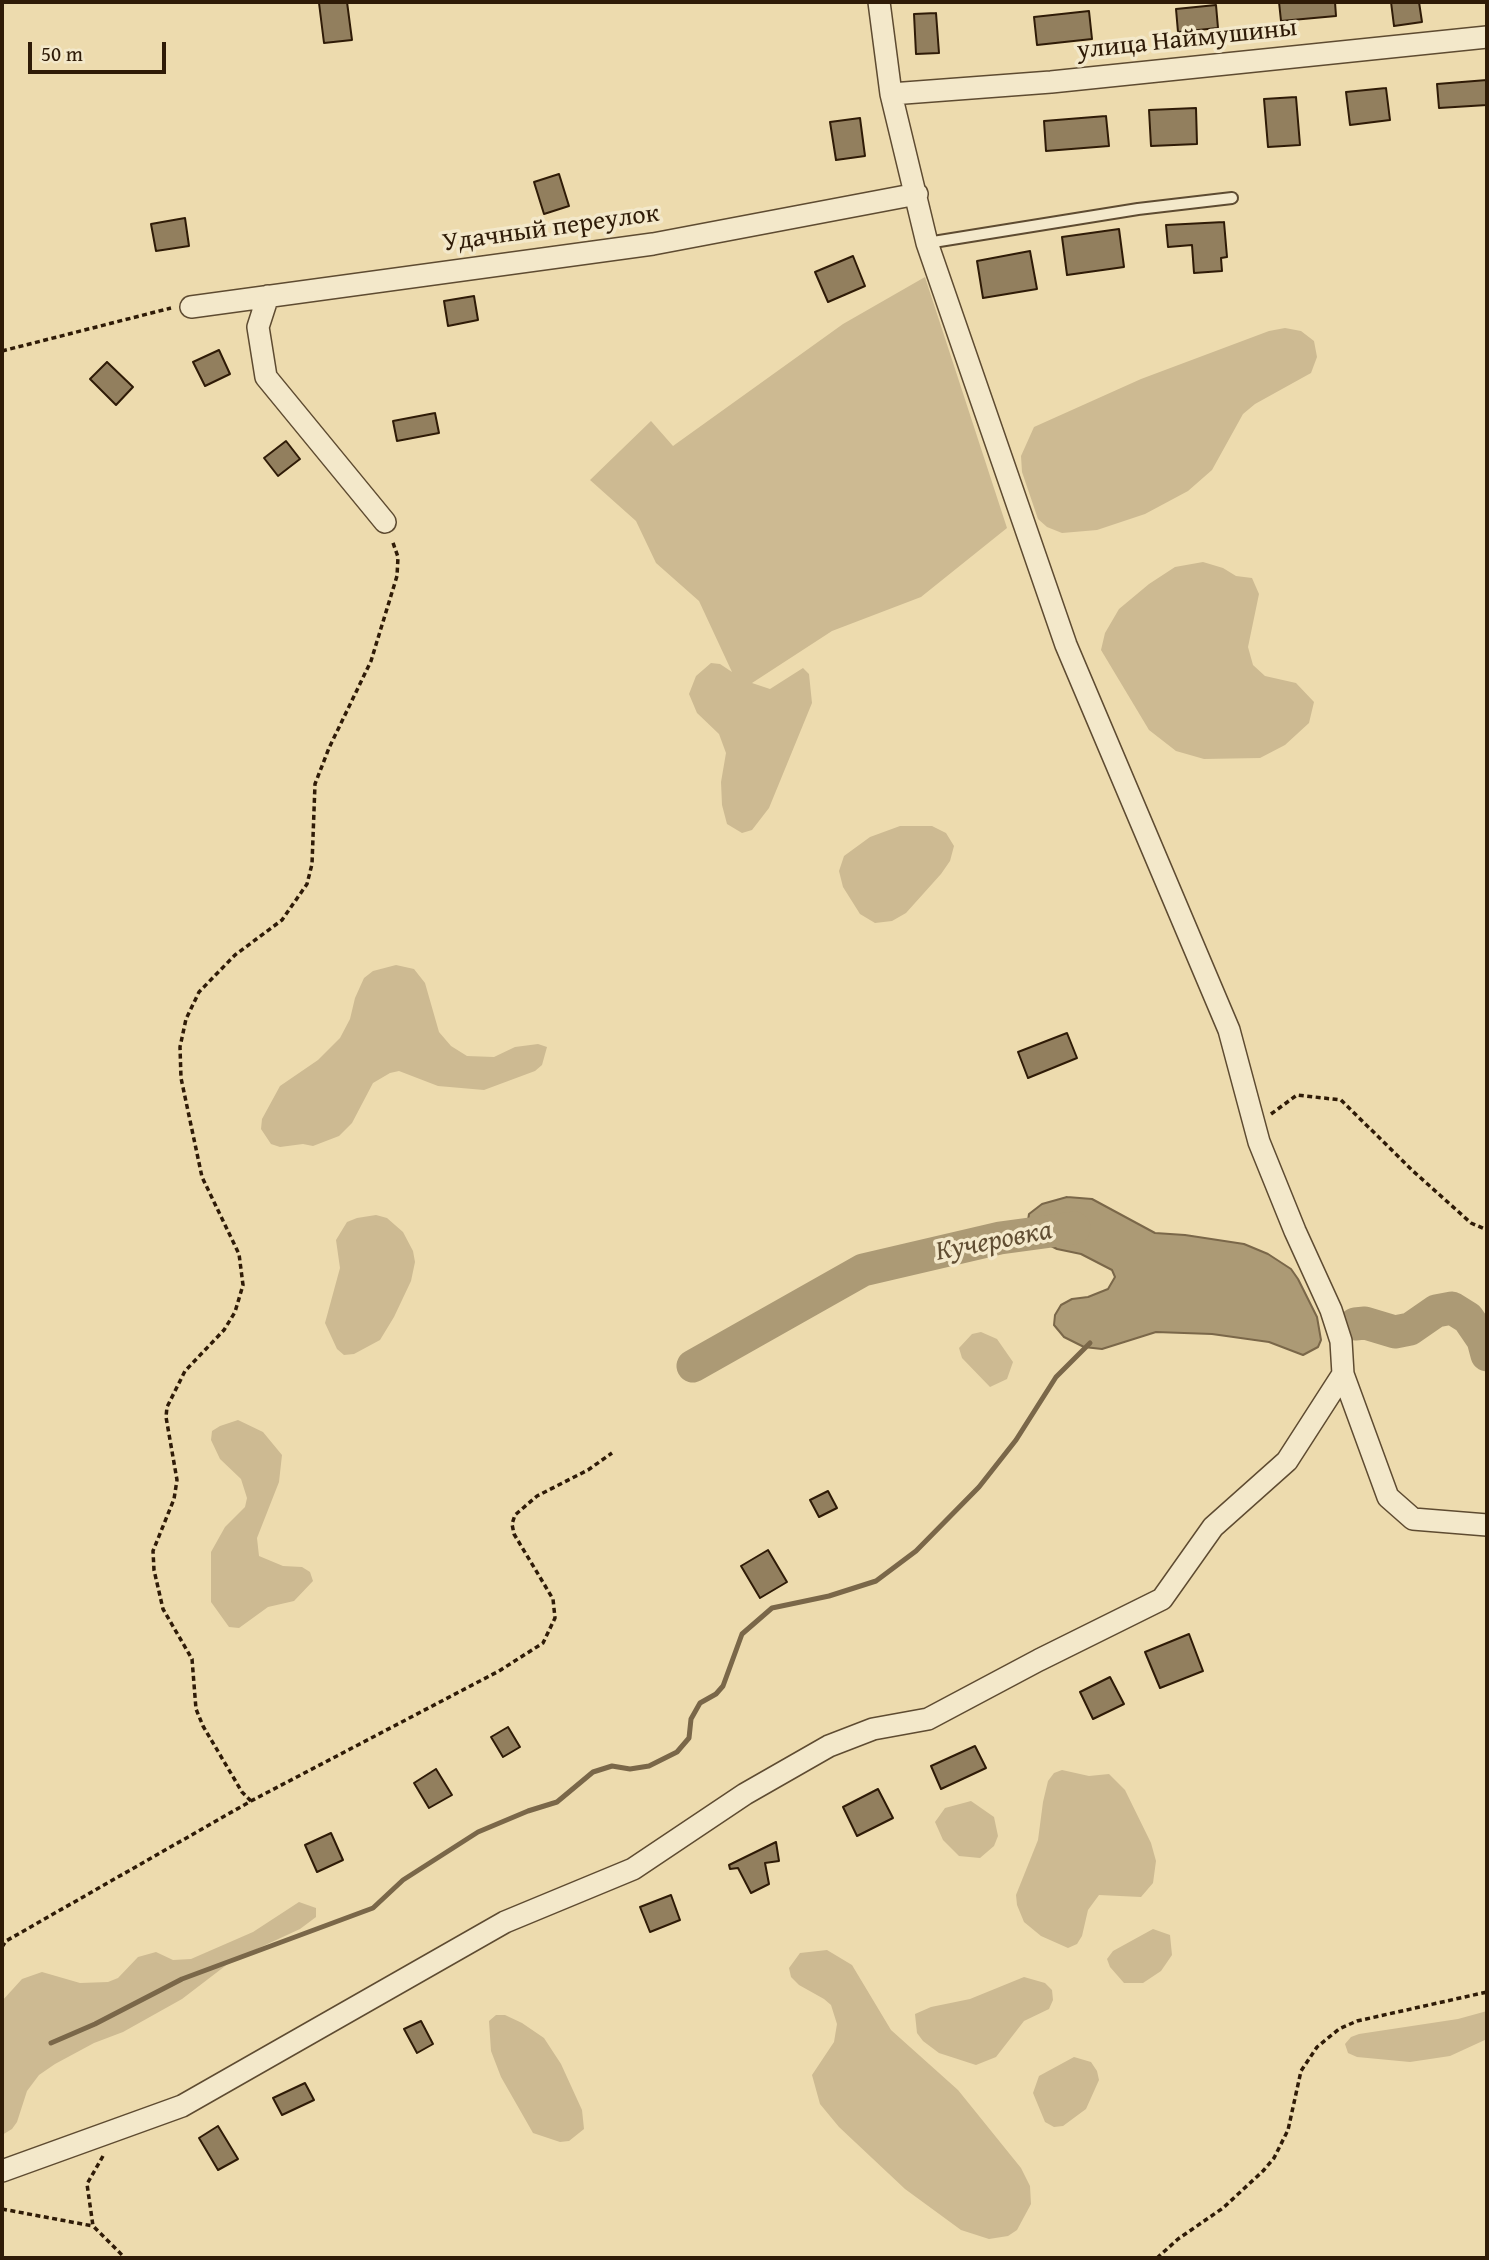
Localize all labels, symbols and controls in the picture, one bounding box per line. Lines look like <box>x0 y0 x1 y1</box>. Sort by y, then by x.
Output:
street label: улица Наймушины <box>1075 13 1299 67</box>
scale bar <box>32 28 170 72</box>
text: 50 m <box>41 38 83 69</box>
street label: Удачный переулок <box>441 198 661 260</box>
water label: Кучеровка <box>933 1214 1055 1270</box>

